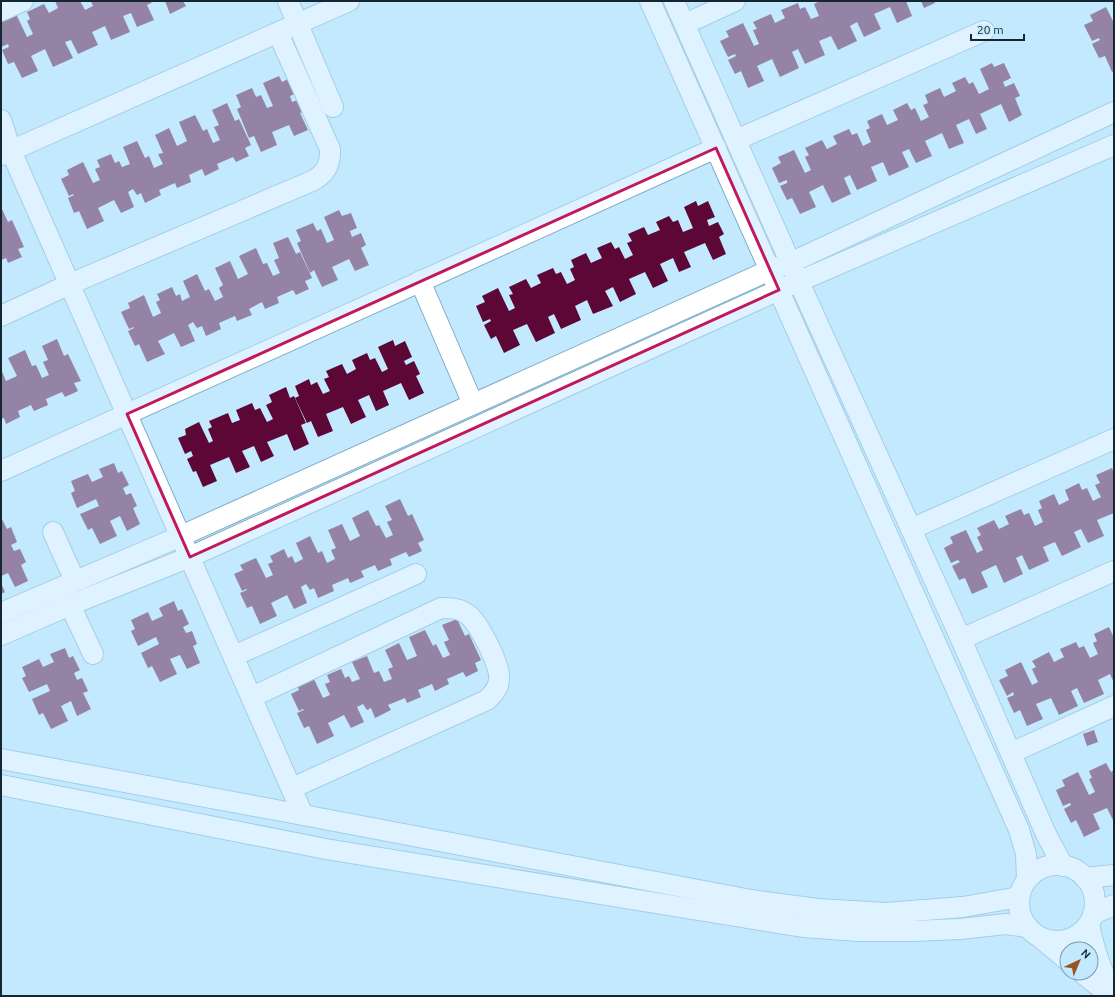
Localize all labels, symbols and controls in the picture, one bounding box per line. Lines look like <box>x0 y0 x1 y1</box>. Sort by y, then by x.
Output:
scale bar <box>971 16 1024 42</box>
text: 20 m <box>977 23 1004 36</box>
north arrow <box>1059 941 1099 981</box>
text: N <box>1079 947 1093 961</box>

